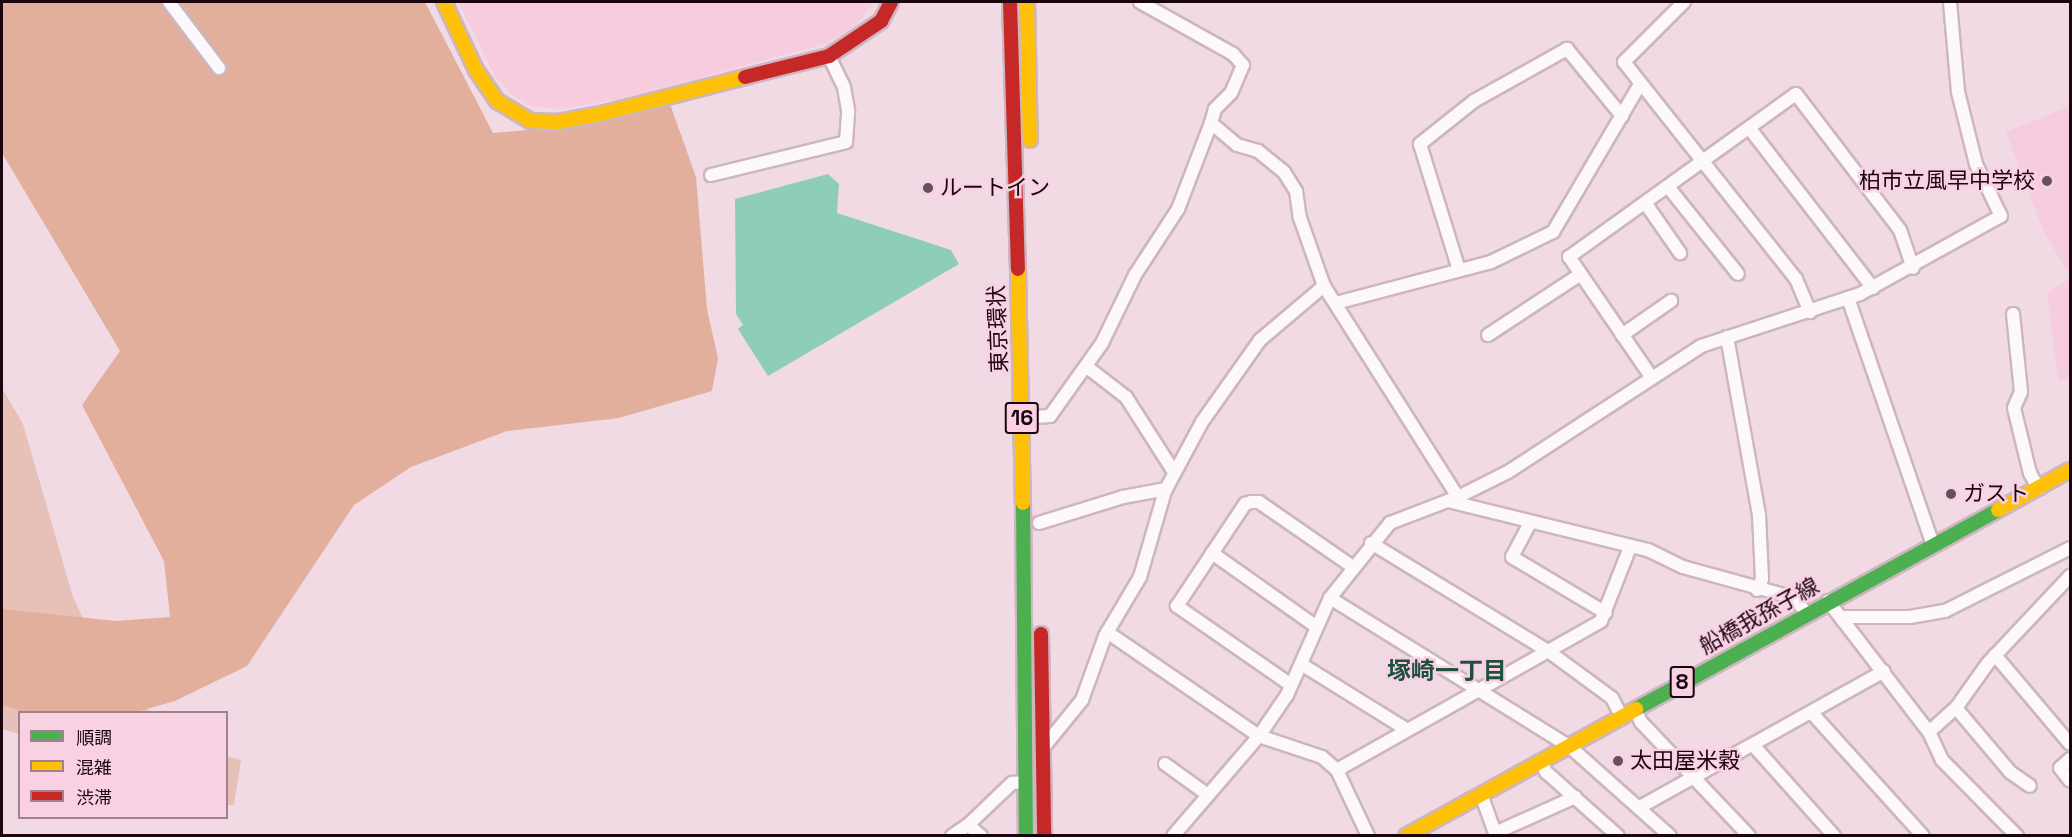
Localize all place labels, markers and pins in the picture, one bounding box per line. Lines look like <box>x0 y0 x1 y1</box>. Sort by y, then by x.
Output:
place label: 柏市立風早中学校 <box>1859 168 2035 194</box>
marker: 柏市立風早中学校 <box>2040 174 2054 188</box>
place label: ルートイン <box>940 175 1050 201</box>
marker: ルートイン <box>921 181 935 195</box>
place label: ガスト <box>1963 481 2029 507</box>
marker: ガスト <box>1944 487 1958 501</box>
place label: 太田屋米穀 <box>1630 748 1740 774</box>
marker: 太田屋米穀 <box>1611 754 1625 768</box>

